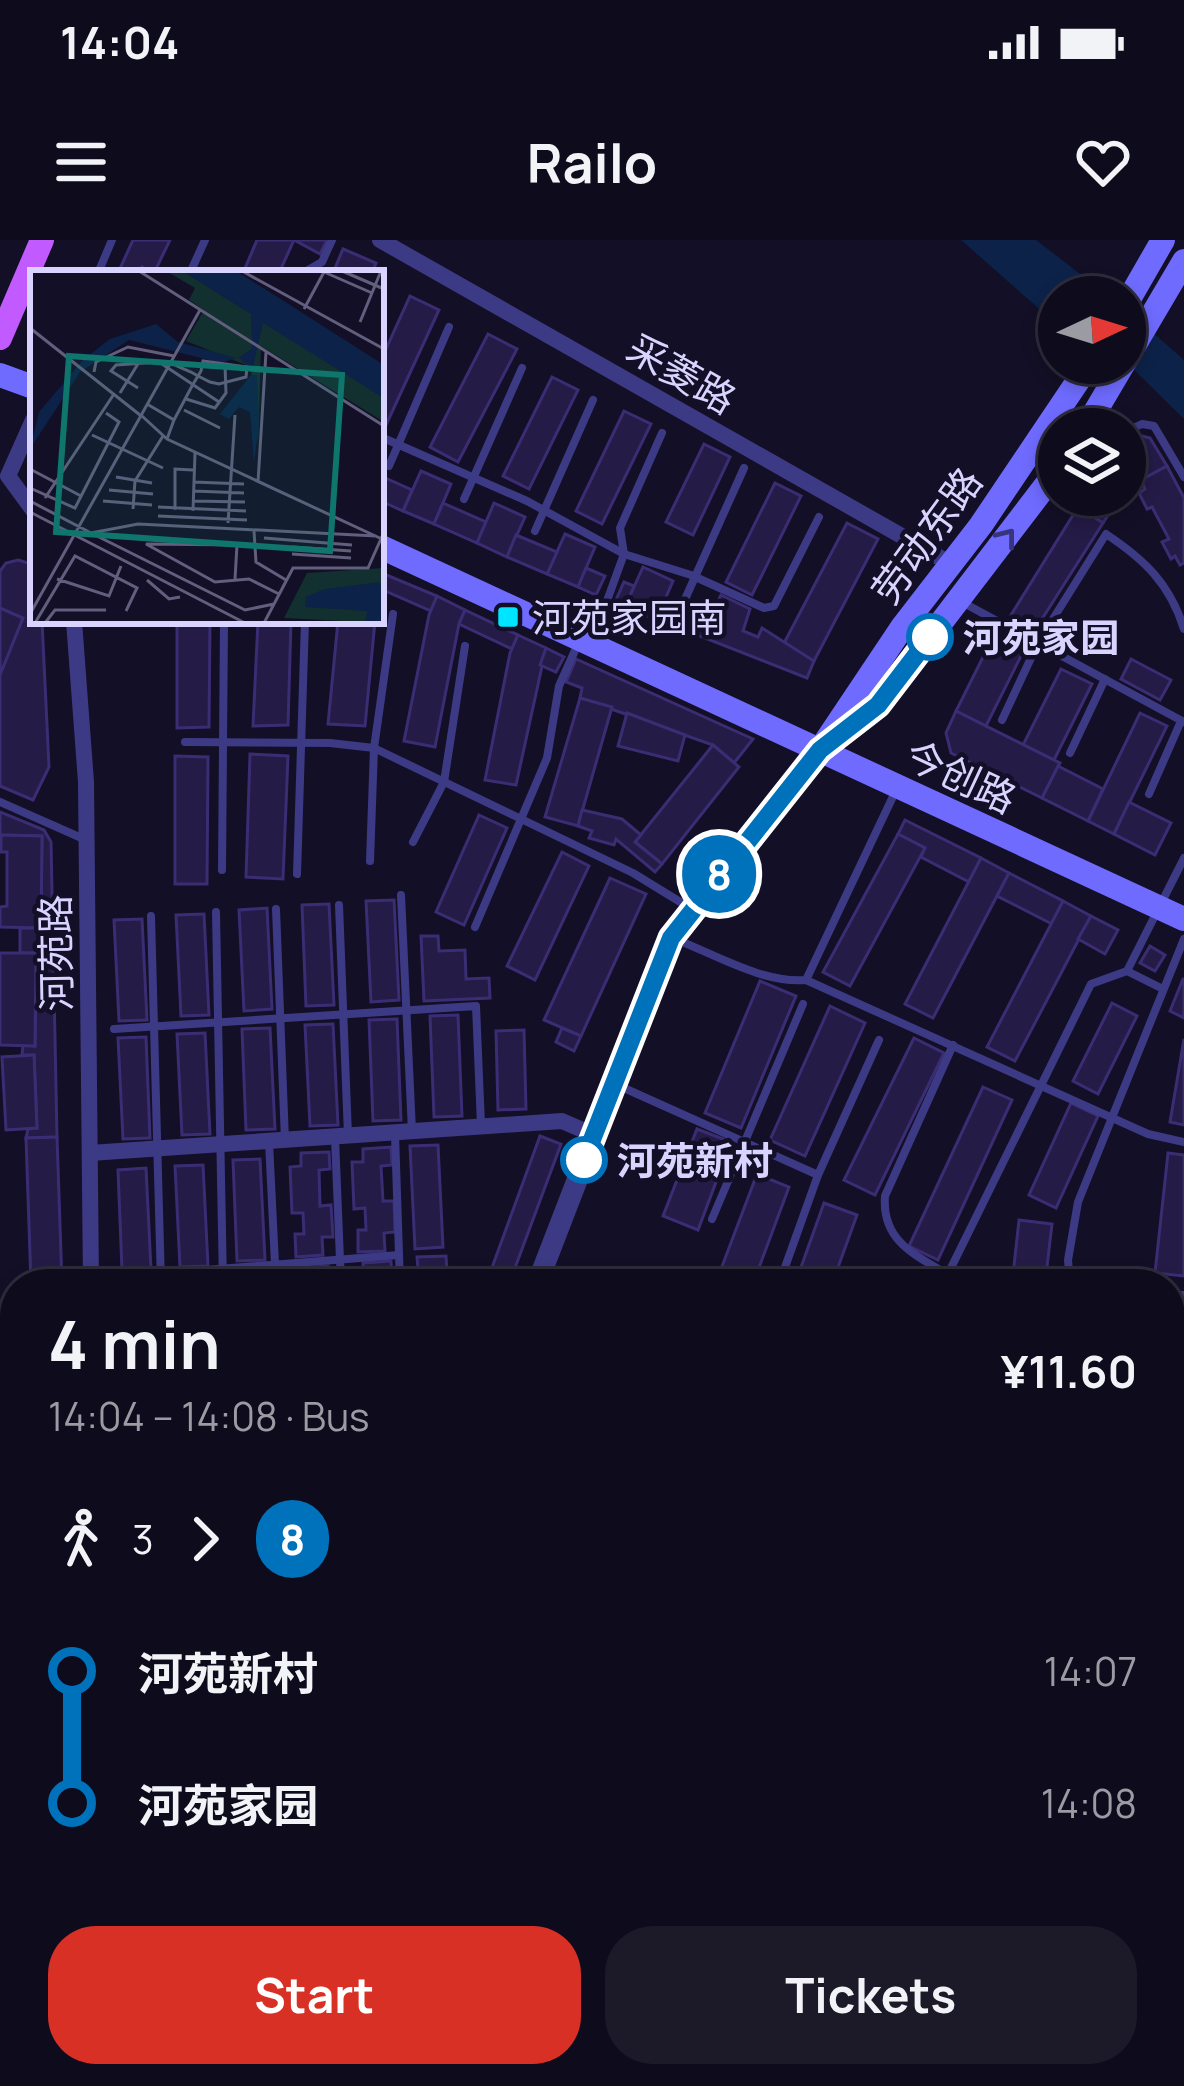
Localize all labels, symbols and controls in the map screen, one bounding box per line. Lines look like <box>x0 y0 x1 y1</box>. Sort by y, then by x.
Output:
text: 14:04 <box>60 11 180 73</box>
text: Railo <box>527 125 657 199</box>
icon: menu <box>48 129 114 195</box>
icon: heart <box>1070 129 1136 195</box>
inset map <box>30 270 384 624</box>
north arrow <box>1038 276 1146 384</box>
map controls <box>1038 276 1146 516</box>
street label: 采菱路 <box>618 320 746 426</box>
button: layers <box>1038 408 1146 516</box>
street label: 劳动东路 <box>858 456 994 614</box>
one-way arrow <box>993 529 1014 551</box>
place label: 河苑家园南 <box>532 590 727 644</box>
marker: 河苑家园南 <box>495 604 521 630</box>
place label: 河苑家园 <box>963 610 1119 664</box>
marker: 河苑家园 <box>908 615 952 659</box>
street label: 今创路 <box>897 727 1025 825</box>
line badge: 8 <box>680 835 758 913</box>
text: 8 <box>706 845 732 903</box>
street label: 河苑路 <box>27 894 83 1012</box>
place label: 河苑新村 <box>617 1133 773 1187</box>
marker: 河苑新村 <box>562 1138 606 1182</box>
text: 4 min <box>48 1299 221 1389</box>
text: ¥11.60 <box>1001 1340 1137 1402</box>
text: 14:04 – 14:08 · Bus <box>48 1389 370 1443</box>
icon: walk <box>48 1506 114 1572</box>
icon: forward <box>172 1506 238 1572</box>
text: 8 <box>280 1510 305 1568</box>
text: 3 <box>132 1512 154 1566</box>
text: 河苑新村 <box>138 1642 318 1704</box>
text: 14:07 <box>1044 1644 1137 1698</box>
text: 河苑家园 <box>138 1774 318 1836</box>
text: 14:08 <box>1041 1776 1137 1830</box>
button: Start <box>48 1926 581 2064</box>
button: Tickets <box>605 1926 1137 2064</box>

